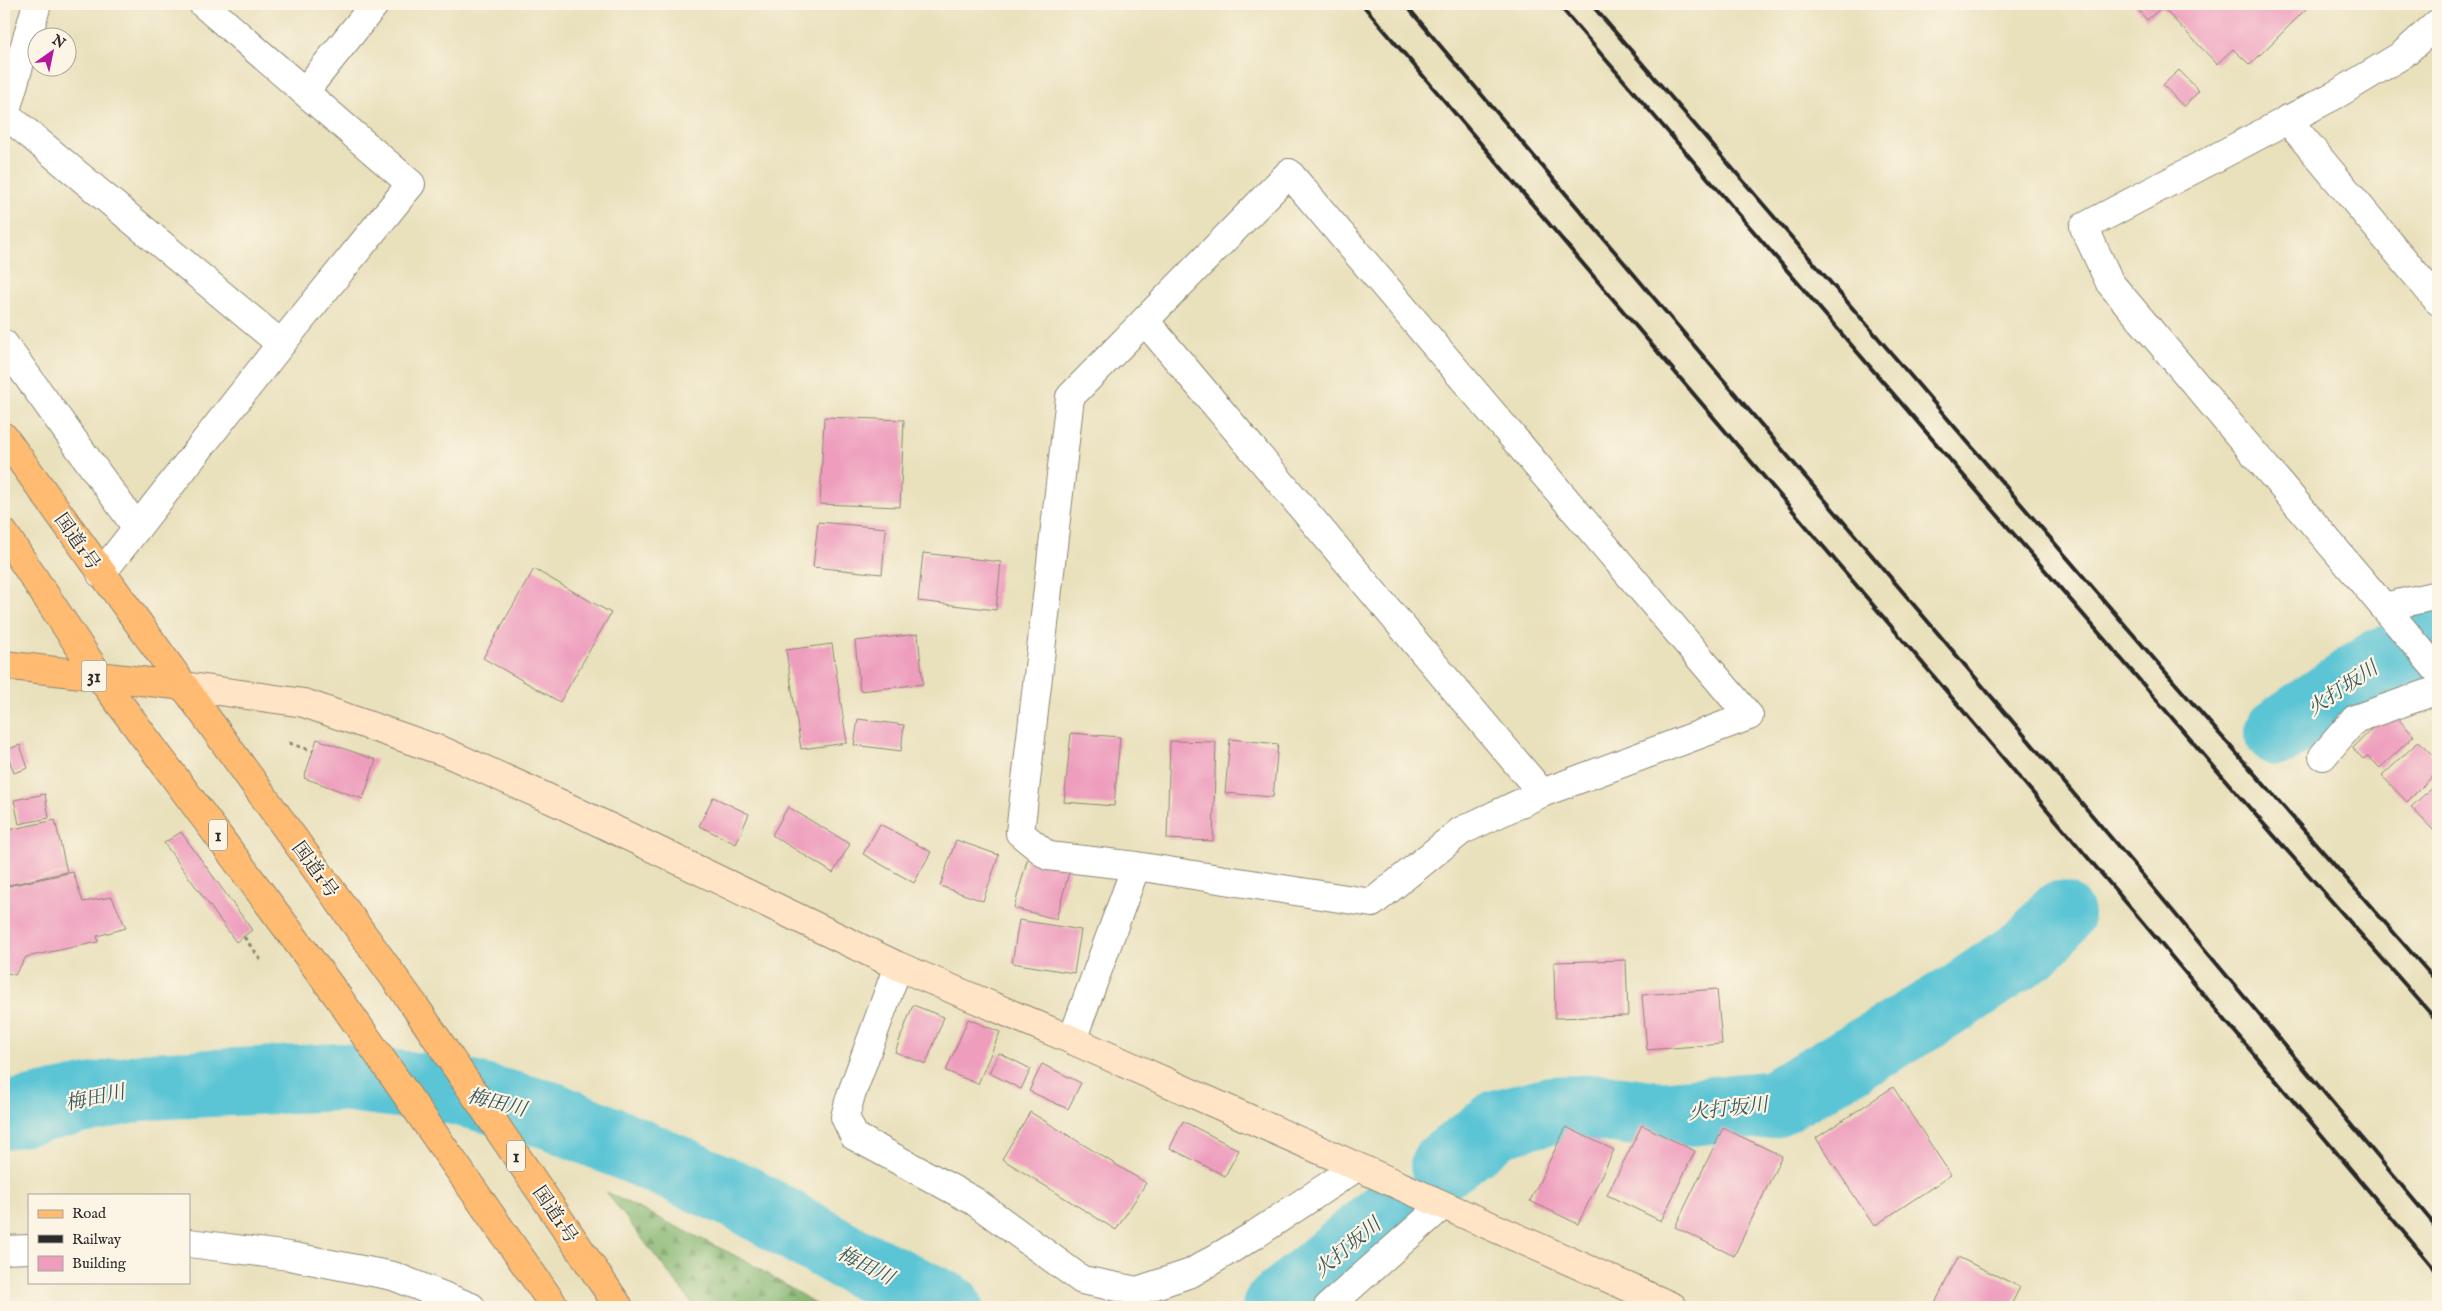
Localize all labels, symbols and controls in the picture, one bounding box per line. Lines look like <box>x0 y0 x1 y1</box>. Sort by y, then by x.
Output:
north arrow <box>28 28 78 78</box>
text: N <box>48 31 69 53</box>
street label: 国道1号 <box>48 509 105 575</box>
water label: 火打坂川 <box>2303 655 2385 722</box>
road number: 31 <box>82 660 106 691</box>
road number: 1 <box>209 820 227 850</box>
street label: 国道1号 <box>286 837 343 903</box>
water label: 梅田川 <box>63 1080 129 1117</box>
water label: 梅田川 <box>465 1084 531 1123</box>
water label: 火打坂川 <box>1687 1093 1771 1126</box>
road number: 1 <box>507 1140 525 1172</box>
street label: 国道1号 <box>526 1182 582 1248</box>
legend <box>28 1194 190 1284</box>
text: Road <box>72 1204 107 1223</box>
water label: 火打坂川 <box>1309 1212 1388 1283</box>
text: Railway <box>72 1230 122 1249</box>
water label: 梅田川 <box>833 1242 900 1292</box>
text: Building <box>72 1254 127 1273</box>

